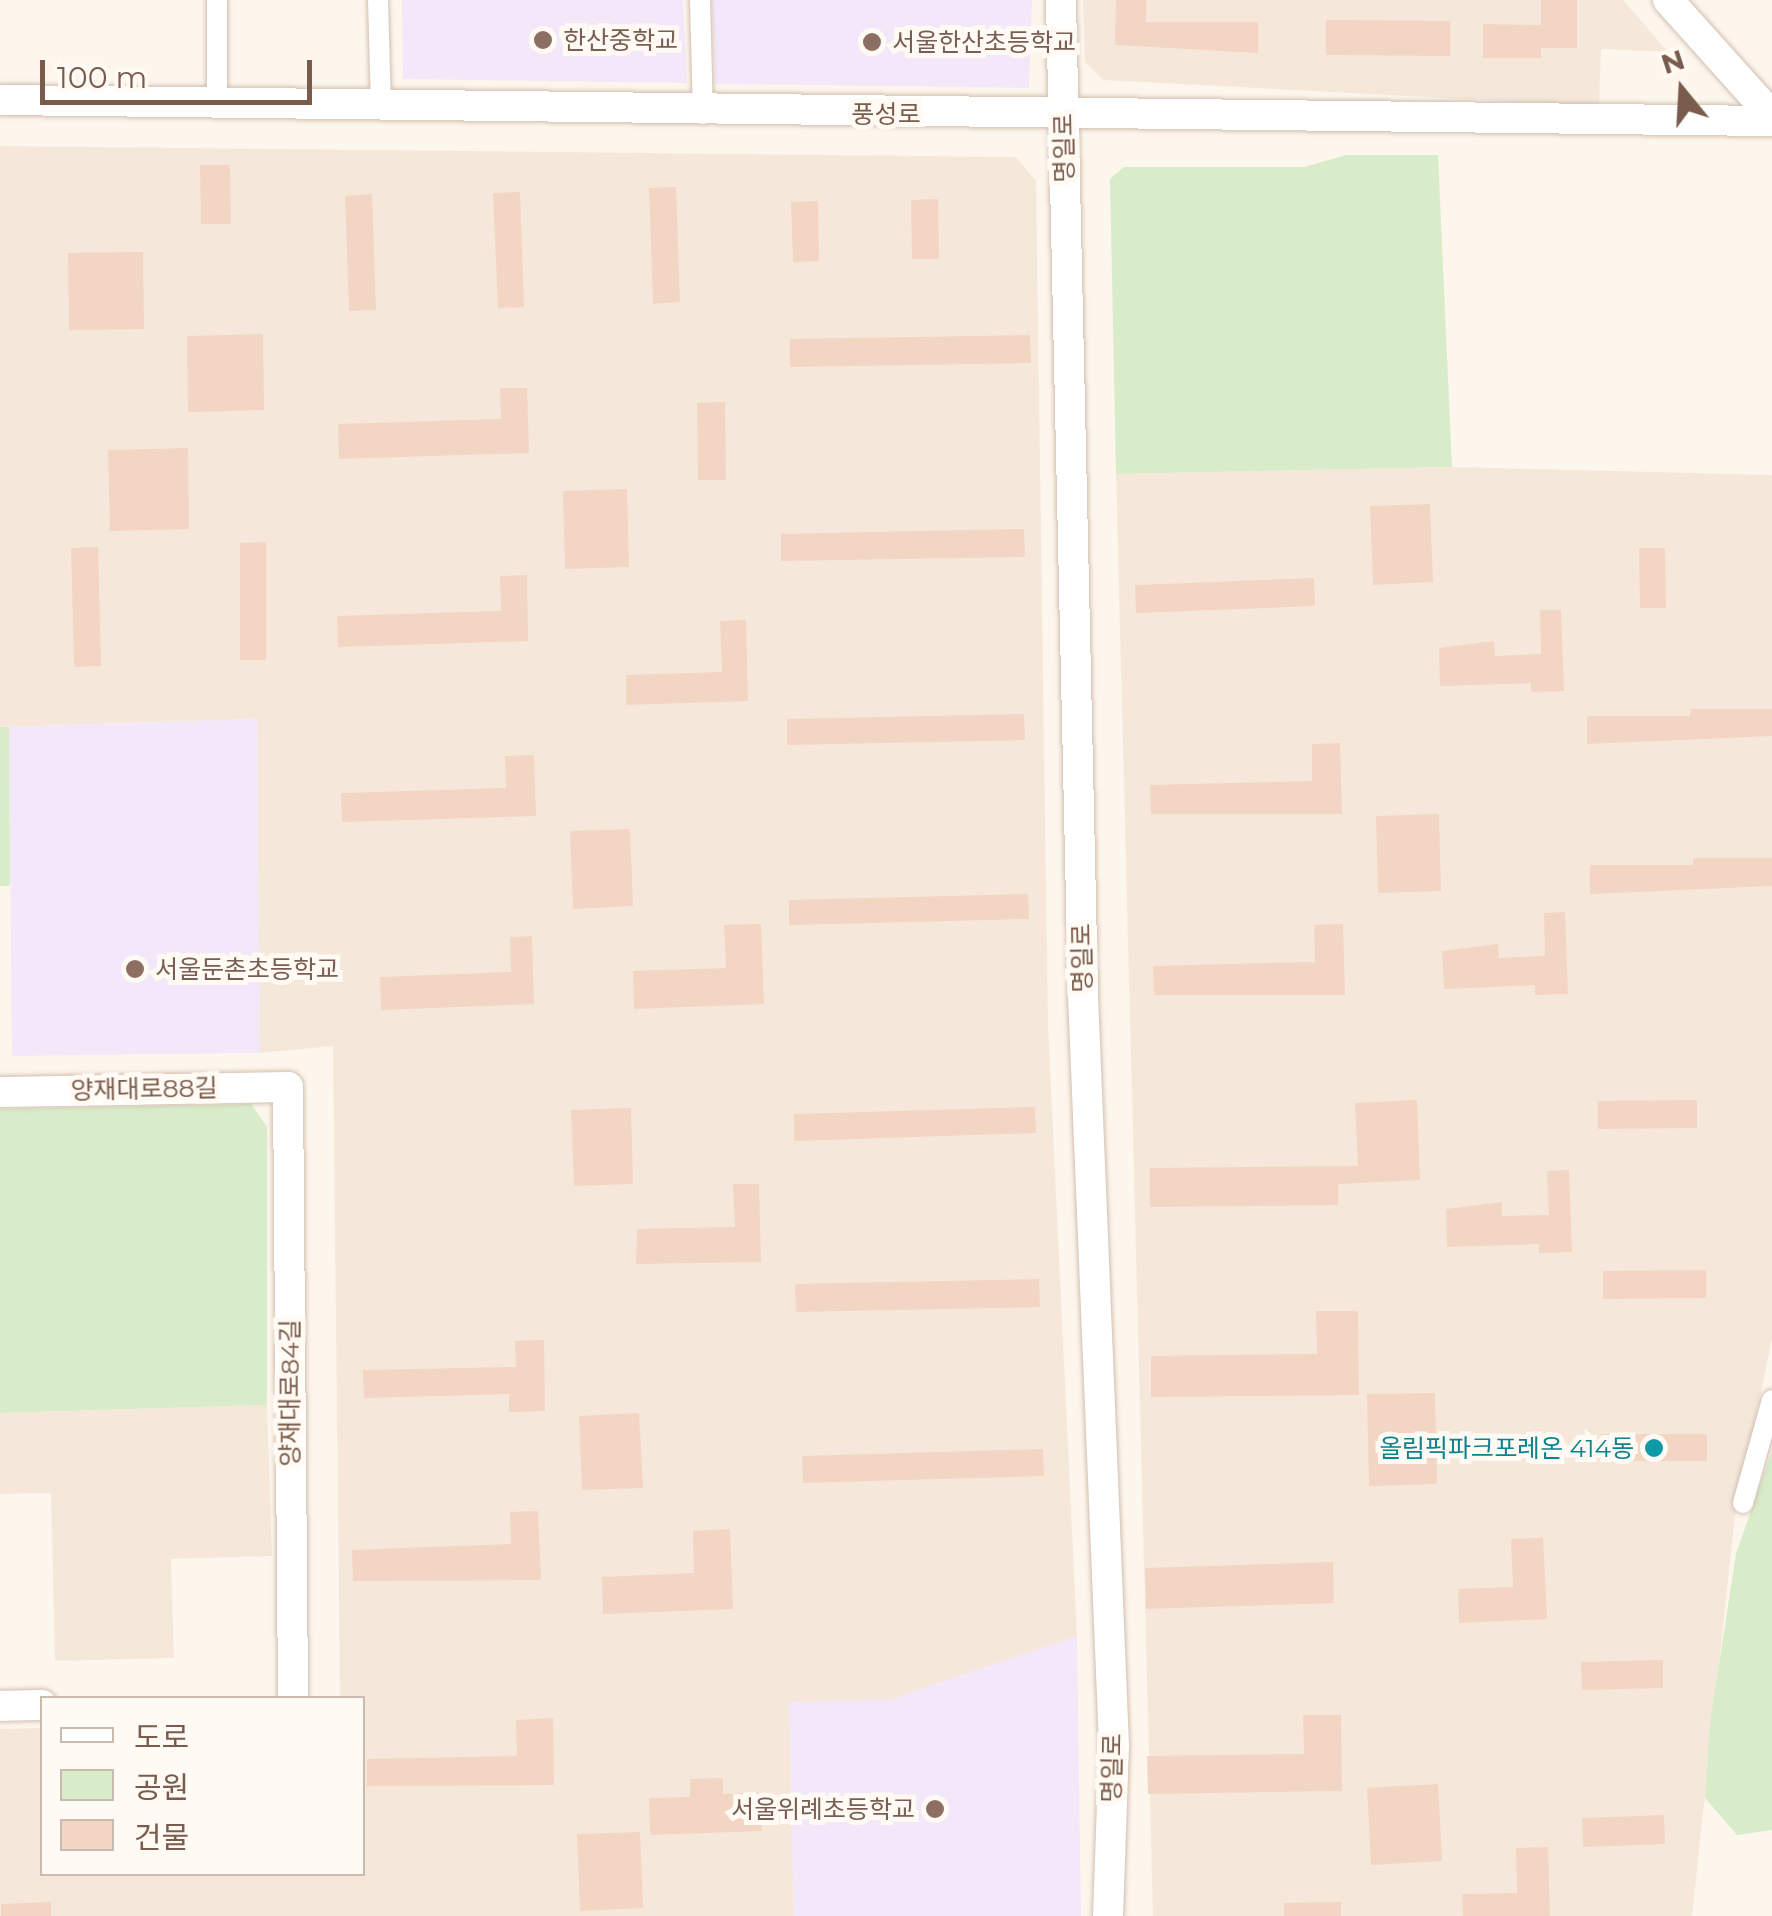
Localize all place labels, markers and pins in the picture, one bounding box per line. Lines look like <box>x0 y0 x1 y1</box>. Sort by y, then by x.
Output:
place label: 한산중학교 <box>563 25 678 55</box>
place label: 서울한산초등학교 <box>892 27 1076 57</box>
marker: 한산중학교 <box>532 29 554 51</box>
marker: 서울한산초등학교 <box>861 31 883 53</box>
place label: 서울둔촌초등학교 <box>155 954 339 984</box>
marker: 서울둔촌초등학교 <box>124 958 146 980</box>
place label: 올림픽파크포레온 414동 <box>1379 1433 1634 1463</box>
marker: 올림픽파크포레온 414동 <box>1643 1437 1665 1459</box>
place label: 서울위례초등학교 <box>731 1794 915 1824</box>
marker: 서울위례초등학교 <box>924 1798 946 1820</box>

